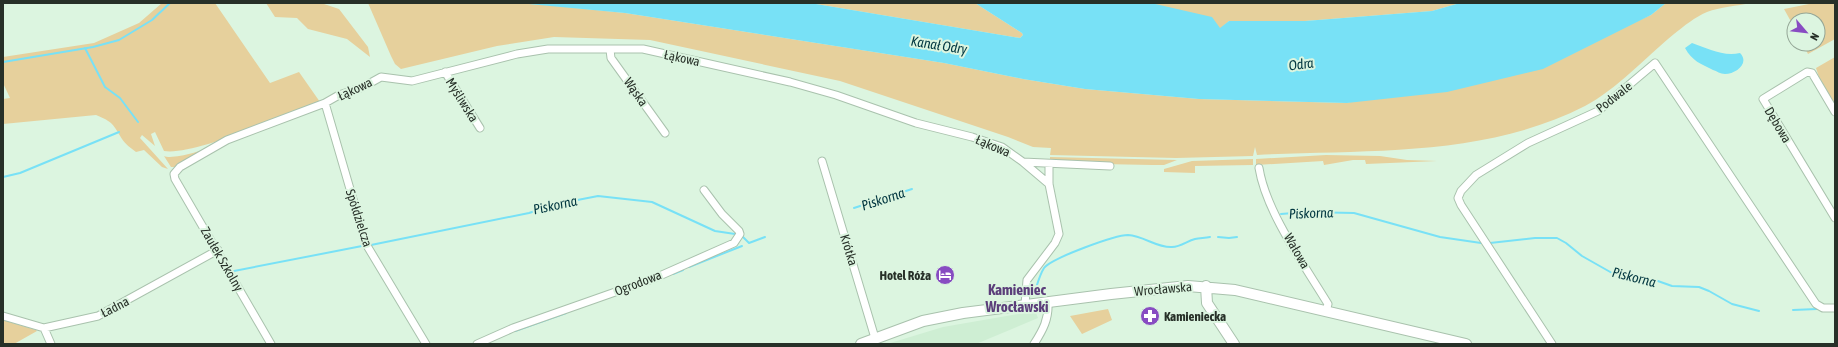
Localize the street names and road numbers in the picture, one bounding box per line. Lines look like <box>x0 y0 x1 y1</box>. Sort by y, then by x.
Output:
street label: Łąkowa <box>663 47 701 69</box>
street label: Łąkowa <box>335 75 375 103</box>
street label: Myśliwska <box>443 75 481 125</box>
street label: Wąska <box>621 75 651 109</box>
street label: Podwale <box>1593 78 1635 116</box>
street label: Dębowa <box>1762 104 1794 146</box>
street label: Łąkowa <box>973 132 1013 160</box>
street label: Spółdzielcza <box>343 187 375 249</box>
street label: Zaułek Szkolny <box>198 224 247 294</box>
street label: Wałowa <box>1281 231 1313 271</box>
street label: Krótka <box>837 233 861 267</box>
street label: Ogrodowa <box>612 267 664 299</box>
street label: Wrocławska <box>1134 279 1192 299</box>
street label: Ładna <box>98 294 132 320</box>

